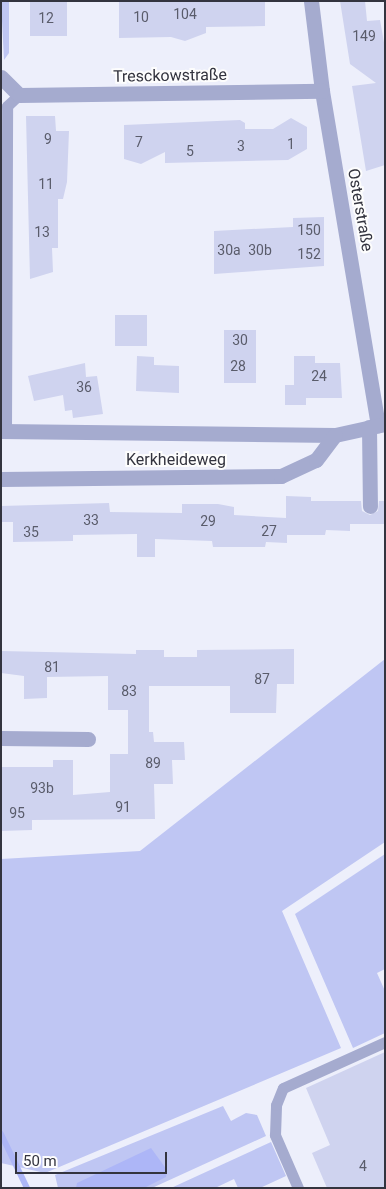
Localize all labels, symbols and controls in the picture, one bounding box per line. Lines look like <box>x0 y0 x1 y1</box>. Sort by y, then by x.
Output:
house number: 104 <box>173 6 197 22</box>
house number: 10 <box>133 9 149 25</box>
house number: 12 <box>38 10 54 26</box>
house number: 149 <box>352 28 376 44</box>
street label: Tresckowstraße <box>113 65 227 87</box>
house number: 9 <box>44 131 52 147</box>
house number: 7 <box>135 134 143 150</box>
house number: 1 <box>287 136 295 152</box>
house number: 3 <box>237 138 245 154</box>
house number: 5 <box>186 143 194 159</box>
street label: Osterstraße <box>343 167 377 253</box>
house number: 11 <box>38 176 54 192</box>
house number: 150 <box>297 222 321 238</box>
house number: 13 <box>34 224 50 240</box>
house number: 30a <box>217 242 241 258</box>
house number: 30b <box>248 242 272 258</box>
house number: 152 <box>297 246 321 262</box>
house number: 30 <box>232 332 248 348</box>
house number: 28 <box>230 358 246 374</box>
house number: 24 <box>311 368 327 384</box>
house number: 36 <box>76 379 92 395</box>
street label: Kerkheideweg <box>126 450 226 470</box>
house number: 33 <box>83 512 99 528</box>
house number: 29 <box>200 513 216 529</box>
house number: 27 <box>261 523 277 539</box>
house number: 35 <box>23 524 39 540</box>
house number: 81 <box>44 659 60 675</box>
house number: 87 <box>254 671 270 687</box>
house number: 83 <box>121 683 137 699</box>
house number: 89 <box>145 755 161 771</box>
house number: 93b <box>30 780 54 796</box>
house number: 91 <box>115 799 131 815</box>
house number: 95 <box>9 805 25 821</box>
scale bar <box>18 1142 170 1174</box>
text: 50 m <box>23 1152 57 1170</box>
house number: 4 <box>359 1158 367 1174</box>

